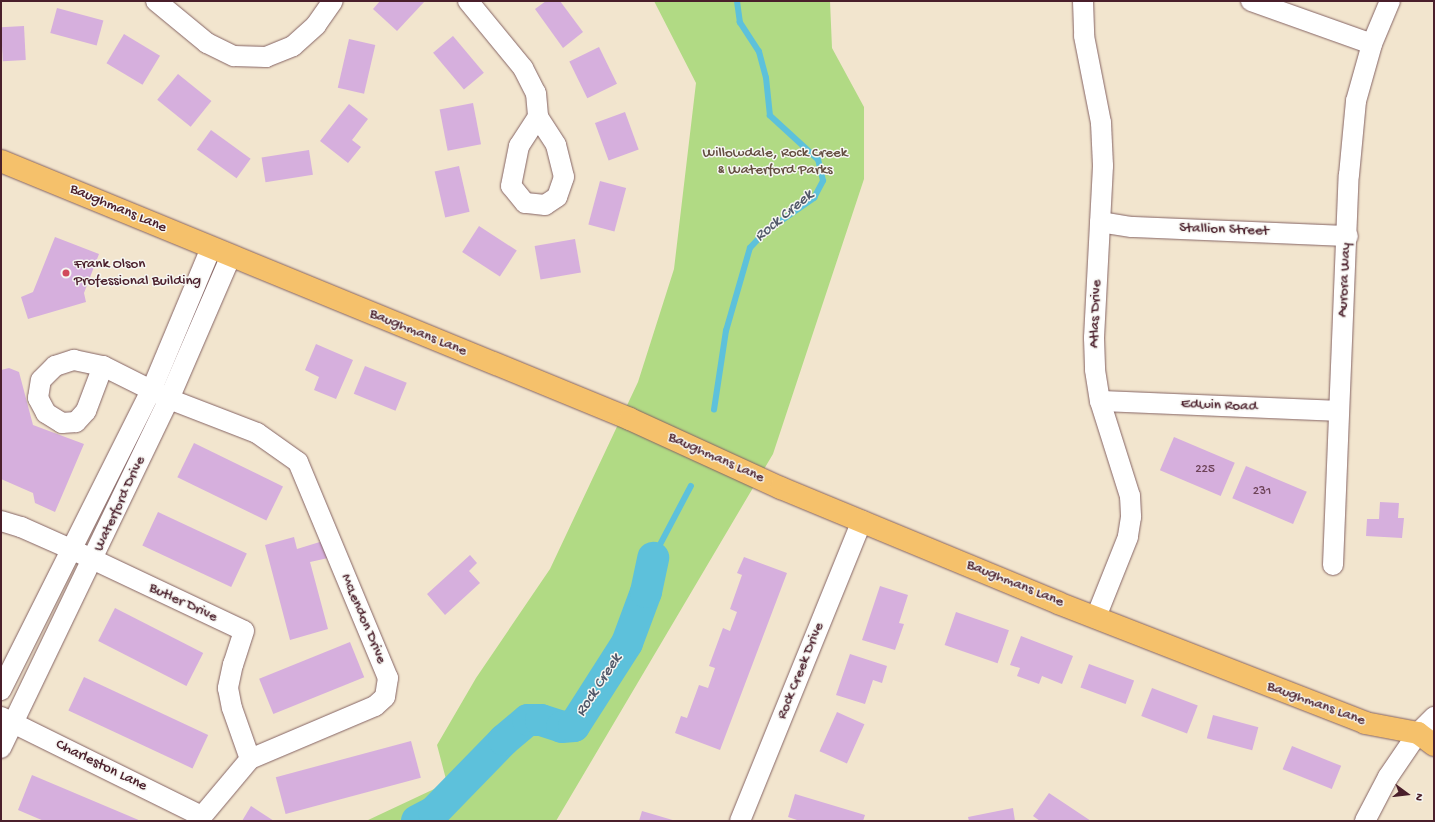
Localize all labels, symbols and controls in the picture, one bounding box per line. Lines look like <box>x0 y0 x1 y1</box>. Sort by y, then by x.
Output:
park label: Willowdale, Rock Creek & Waterford Parks <box>702 144 848 179</box>
street label: Baughmans Lane <box>67 180 169 238</box>
water label: Rock Creek <box>752 187 818 247</box>
street label: Stallion Street <box>1179 219 1269 241</box>
street label: Aurora Way <box>1334 242 1356 318</box>
place label: Frank Olson Professional Building <box>74 255 201 290</box>
marker: Frank Olson Professional Building <box>61 268 71 278</box>
street label: Atlas Drive <box>1086 280 1106 348</box>
street label: Baughmans Lane <box>367 305 469 361</box>
street label: Edwin Road <box>1180 396 1258 416</box>
street label: Baughmans Lane <box>665 429 767 487</box>
street label: Waterford Drive <box>90 454 150 554</box>
house number: 225 <box>1195 462 1215 478</box>
house number: 231 <box>1253 484 1271 500</box>
street label: Baughmans Lane <box>964 556 1066 612</box>
street label: McLendon Drive <box>336 571 390 667</box>
street label: Butler Drive <box>146 579 220 627</box>
street label: Rock Creek Drive <box>773 620 829 722</box>
water label: Rock Creek <box>573 651 627 721</box>
street label: Baughmans Lane <box>1264 678 1368 730</box>
street label: Charleston Lane <box>52 736 150 796</box>
north arrow <box>1387 774 1427 814</box>
text: N <box>1412 792 1425 802</box>

